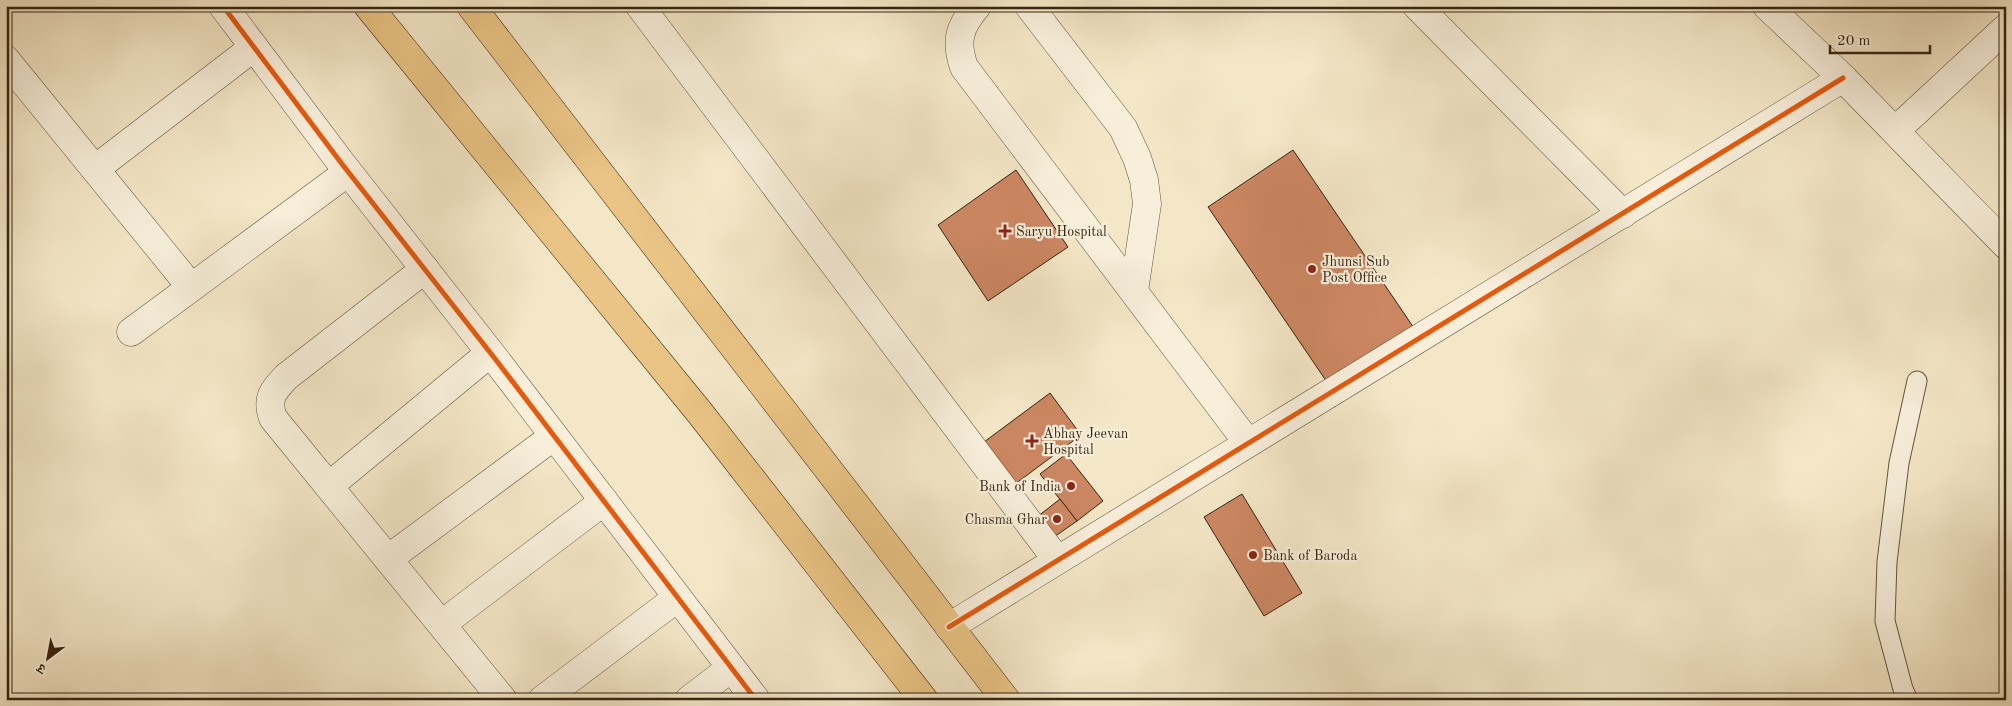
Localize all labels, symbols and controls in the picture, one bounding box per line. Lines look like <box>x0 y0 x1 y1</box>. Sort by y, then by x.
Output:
scale bar <box>1830 22 1930 54</box>
text: 20 m <box>1837 34 1871 49</box>
marker: Saryu Hospital <box>998 224 1012 238</box>
place label: Saryu Hospital <box>1016 225 1107 239</box>
place label: Jhunsi Sub Post Office <box>1322 255 1389 285</box>
marker: Jhunsi Sub Post Office <box>1306 263 1318 275</box>
place label: Abhay Jeevan Hospital <box>1043 427 1129 457</box>
marker: Abhay Jeevan Hospital <box>1025 434 1039 448</box>
place label: Bank of India <box>979 480 1061 494</box>
marker: Bank of India <box>1065 480 1077 492</box>
place label: Chasma Ghar <box>965 513 1047 527</box>
marker: Chasma Ghar <box>1051 513 1063 525</box>
marker: Bank of Baroda <box>1247 549 1259 561</box>
place label: Bank of Baroda <box>1263 549 1357 563</box>
north arrow <box>22 634 72 684</box>
text: उ <box>34 660 49 677</box>

